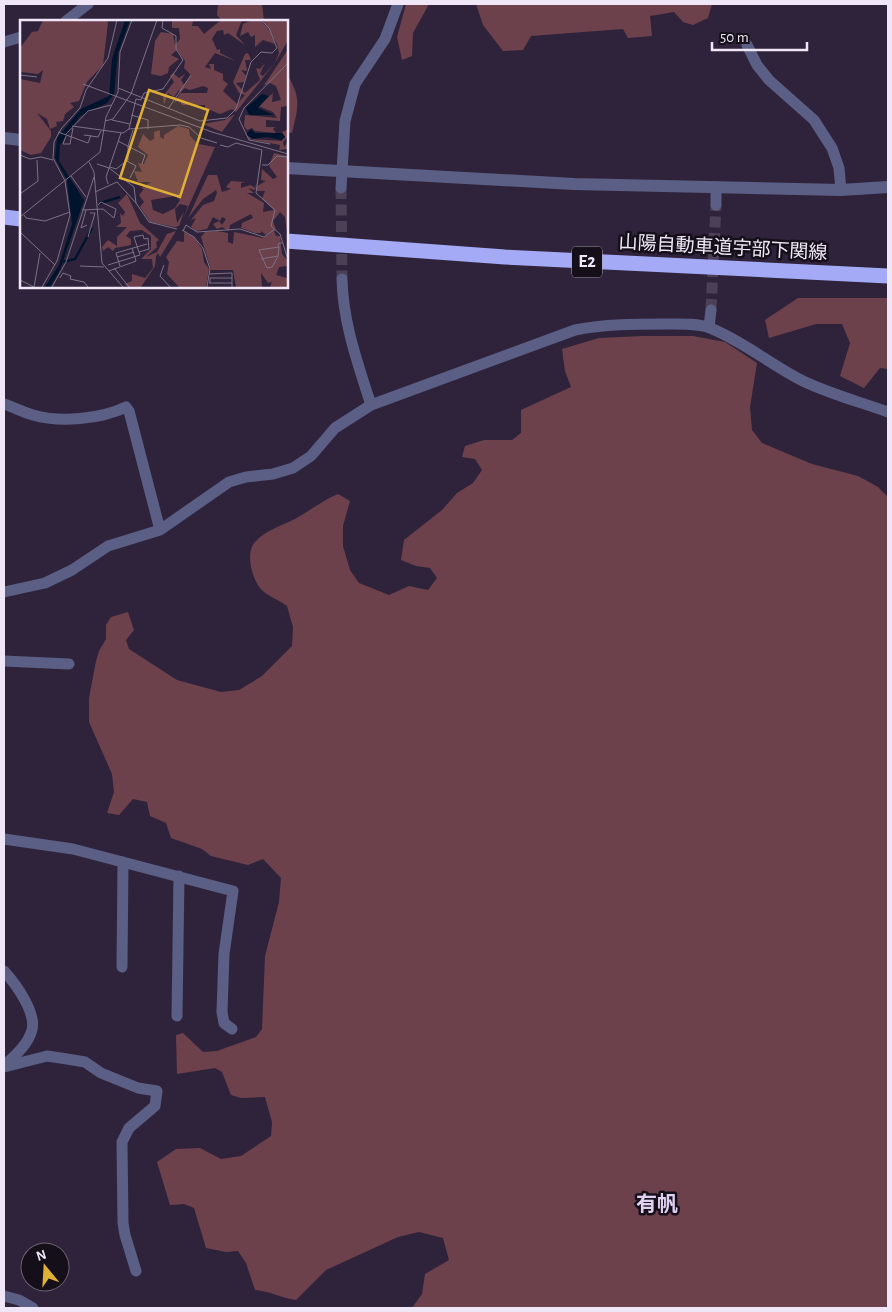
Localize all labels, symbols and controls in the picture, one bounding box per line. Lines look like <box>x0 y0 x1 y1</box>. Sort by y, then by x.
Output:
inset map <box>20 20 288 288</box>
scale bar <box>712 20 807 52</box>
text: 50 m <box>720 30 749 45</box>
street label: 山陽自動車道宇部下関線 <box>618 232 828 263</box>
road number: E2 <box>572 246 602 278</box>
district label: 有帆 <box>636 1193 678 1215</box>
north arrow <box>20 1242 70 1292</box>
text: N <box>34 1247 48 1264</box>

